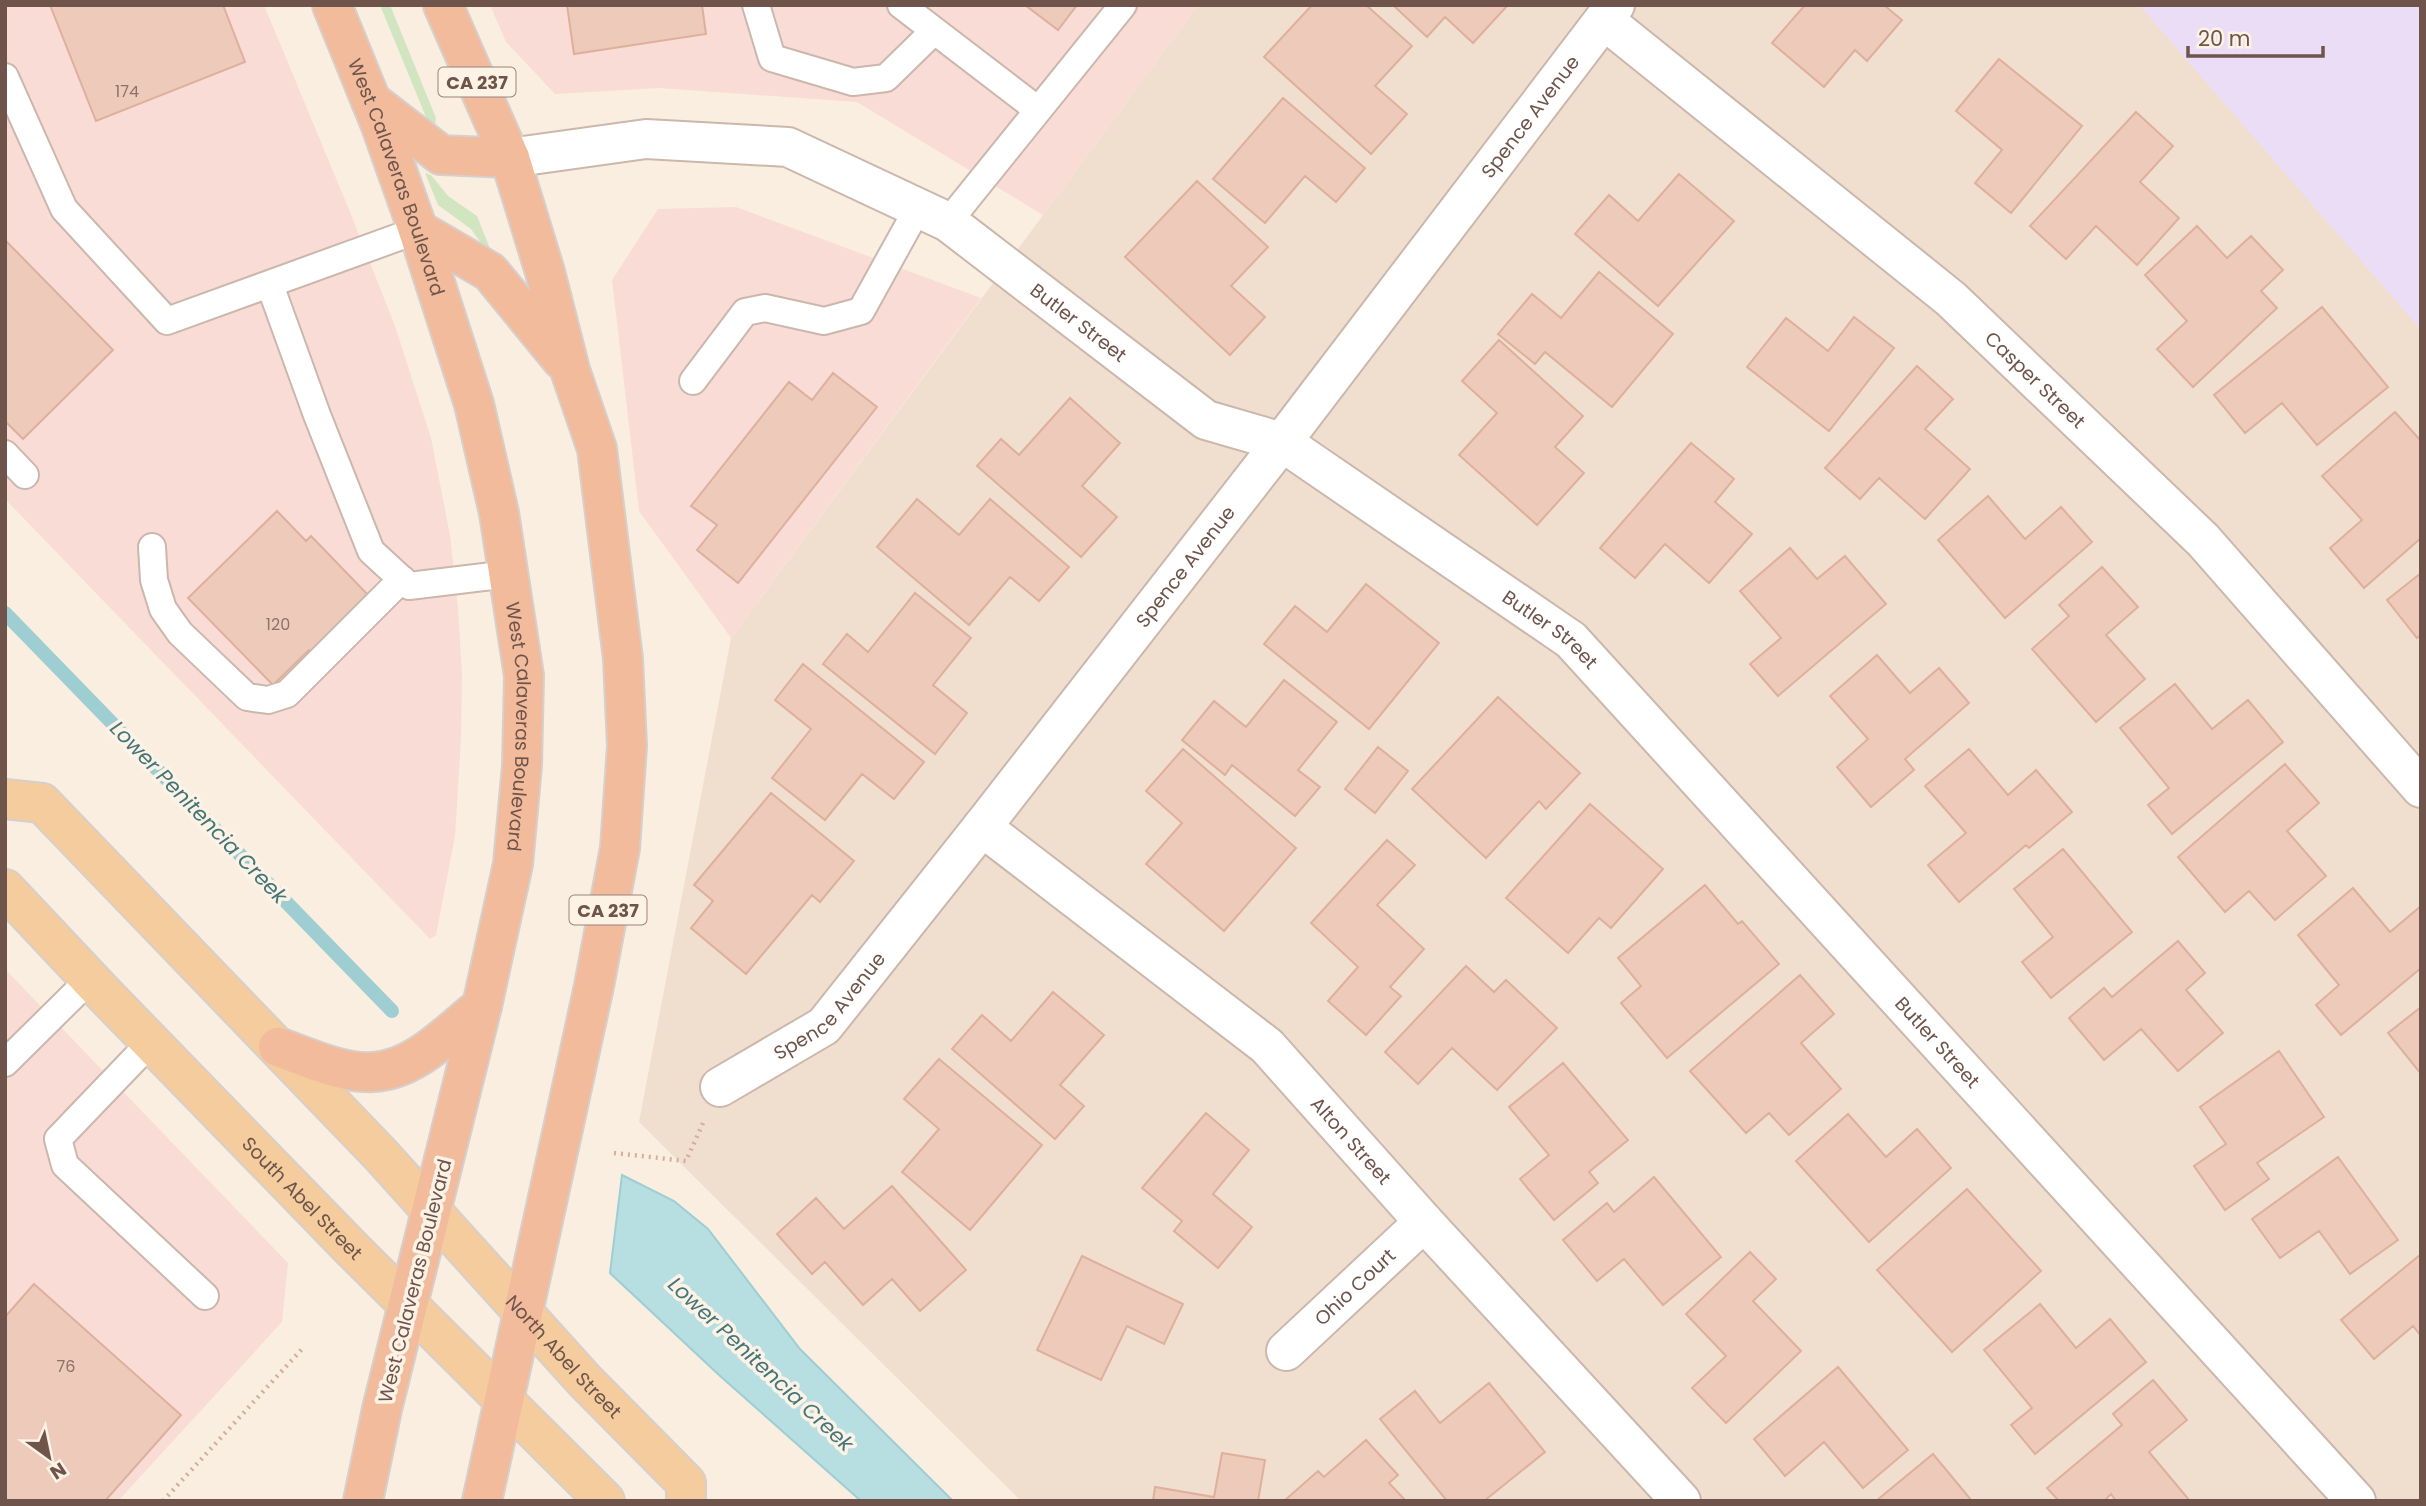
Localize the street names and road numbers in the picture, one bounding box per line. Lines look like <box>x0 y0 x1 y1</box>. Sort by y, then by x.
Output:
street label: Spence Avenue <box>1475 50 1586 183</box>
street label: West Calaveras Boulevard <box>342 54 452 299</box>
road number: CA 237 <box>438 68 516 96</box>
street label: Butler Street <box>1025 277 1133 368</box>
street label: Casper Street <box>1979 325 2092 434</box>
street label: Spence Avenue <box>1129 500 1241 633</box>
street label: Butler Street <box>1497 583 1604 675</box>
street label: West Calaveras Boulevard <box>499 600 538 853</box>
road number: CA 237 <box>570 896 646 925</box>
street label: Spence Avenue <box>768 946 891 1066</box>
street label: Butler Street <box>1889 990 1986 1094</box>
street label: Alton Street <box>1305 1091 1398 1190</box>
street label: South Abel Street <box>236 1130 369 1266</box>
street label: West Calaveras Boulevard <box>372 1156 458 1406</box>
street label: Ohio Court <box>1308 1242 1401 1332</box>
street label: North Abel Street <box>500 1289 628 1424</box>

